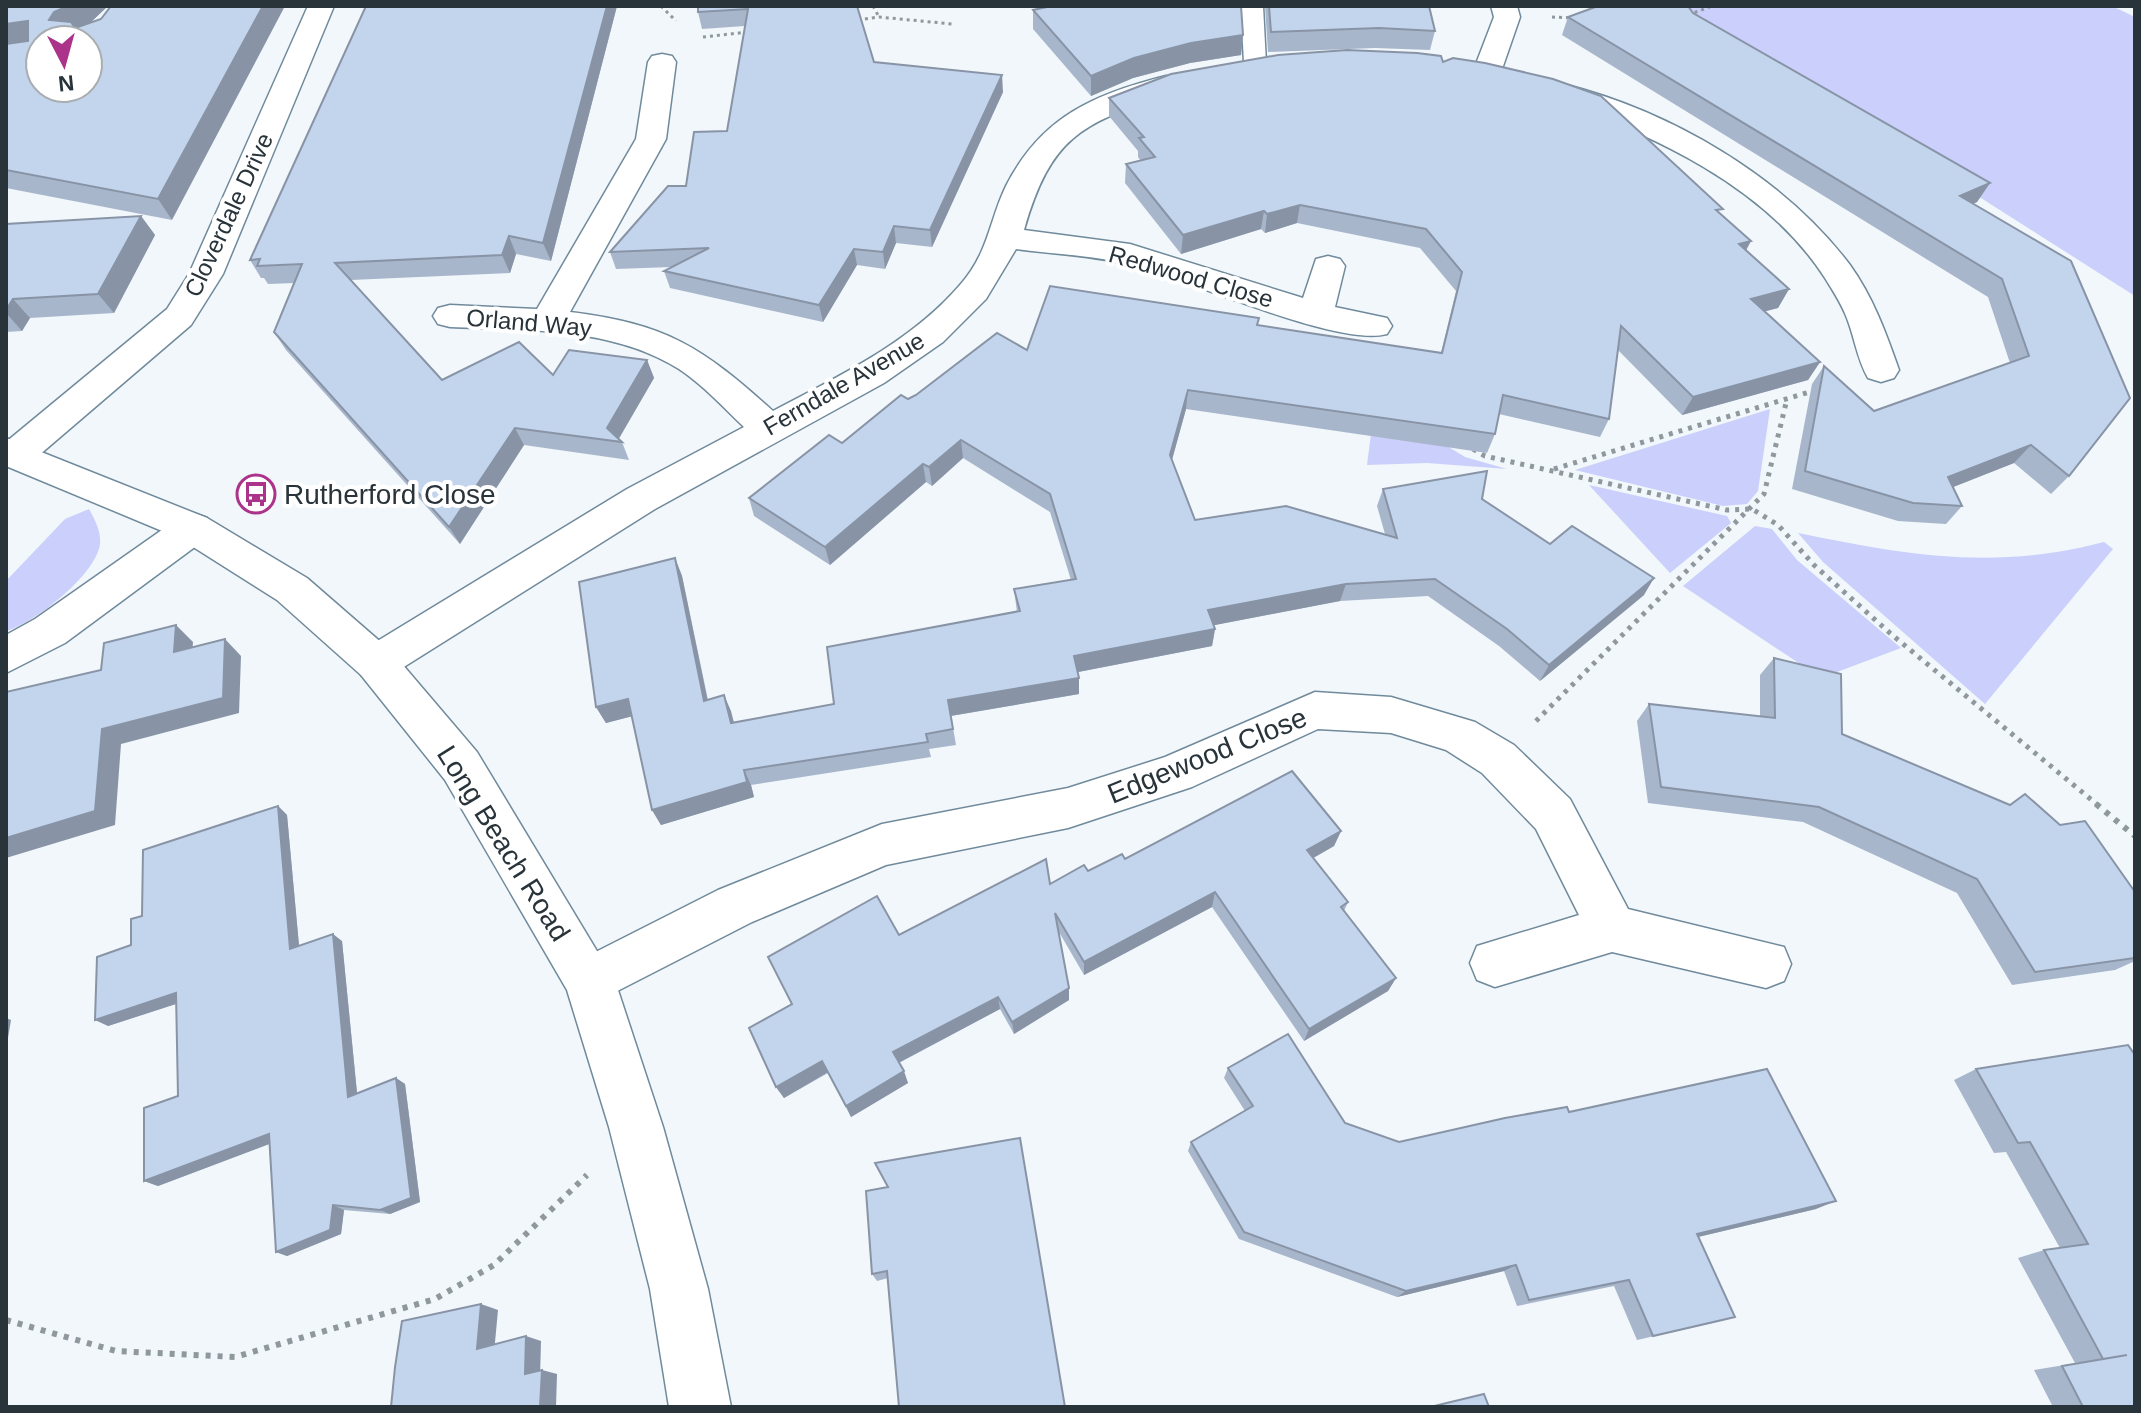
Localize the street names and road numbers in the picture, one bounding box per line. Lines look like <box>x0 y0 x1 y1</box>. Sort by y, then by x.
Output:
street label: Cloverdale Drive <box>179 129 278 301</box>
street label: Redwood Close <box>1106 240 1276 313</box>
street label: Orland Way <box>465 304 593 341</box>
street label: Ferndale Avenue <box>759 327 929 441</box>
street label: Edgewood Close <box>1103 701 1311 809</box>
street label: Long Beach Road <box>431 740 576 947</box>

